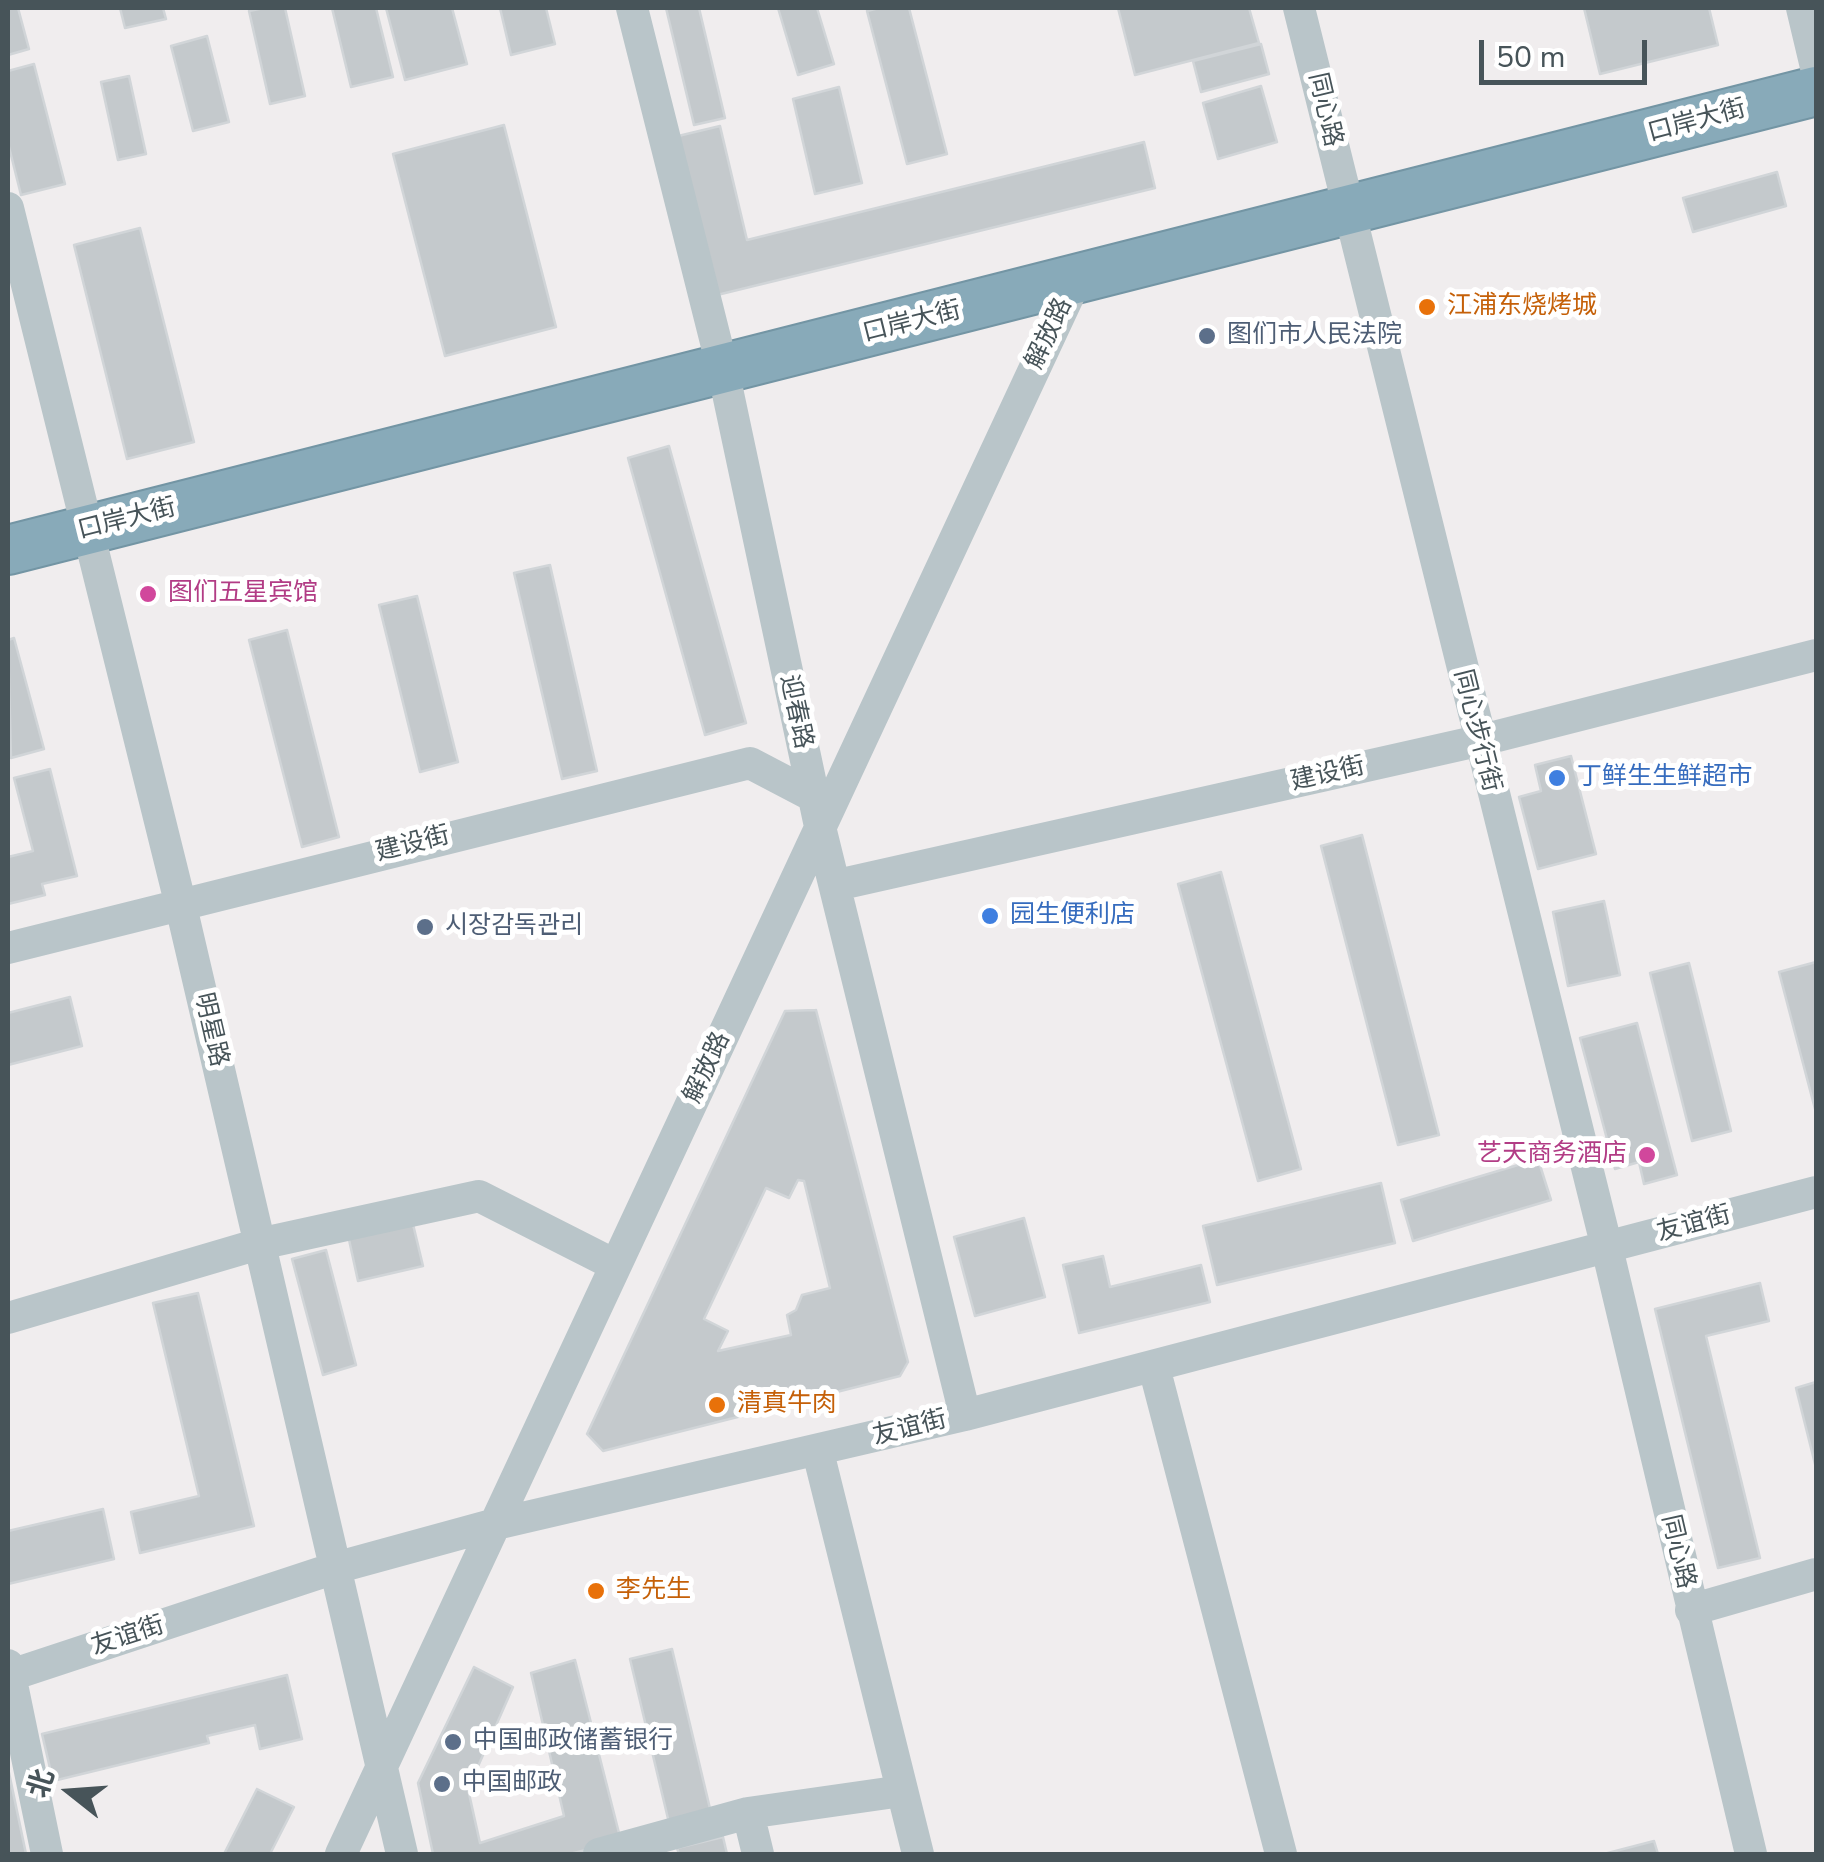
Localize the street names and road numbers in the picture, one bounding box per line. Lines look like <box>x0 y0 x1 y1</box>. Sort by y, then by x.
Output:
street label: 同心路 <box>1301 70 1347 150</box>
street label: 口岸大街 <box>1645 95 1749 149</box>
street label: 解放路 <box>1021 294 1079 374</box>
street label: 口岸大街 <box>860 296 964 350</box>
street label: 口岸大街 <box>75 493 179 547</box>
street label: 同心步行街 <box>1446 667 1506 795</box>
street label: 迎春路 <box>773 672 817 752</box>
street label: 建设街 <box>1288 752 1368 798</box>
street label: 建设街 <box>373 821 453 869</box>
street label: 明星路 <box>187 990 233 1070</box>
street label: 解放路 <box>679 1028 737 1108</box>
street label: 友谊街 <box>1654 1201 1734 1249</box>
street label: 友谊街 <box>870 1405 950 1453</box>
street label: 同心路 <box>1654 1512 1700 1592</box>
street label: 友谊街 <box>88 1611 168 1663</box>

